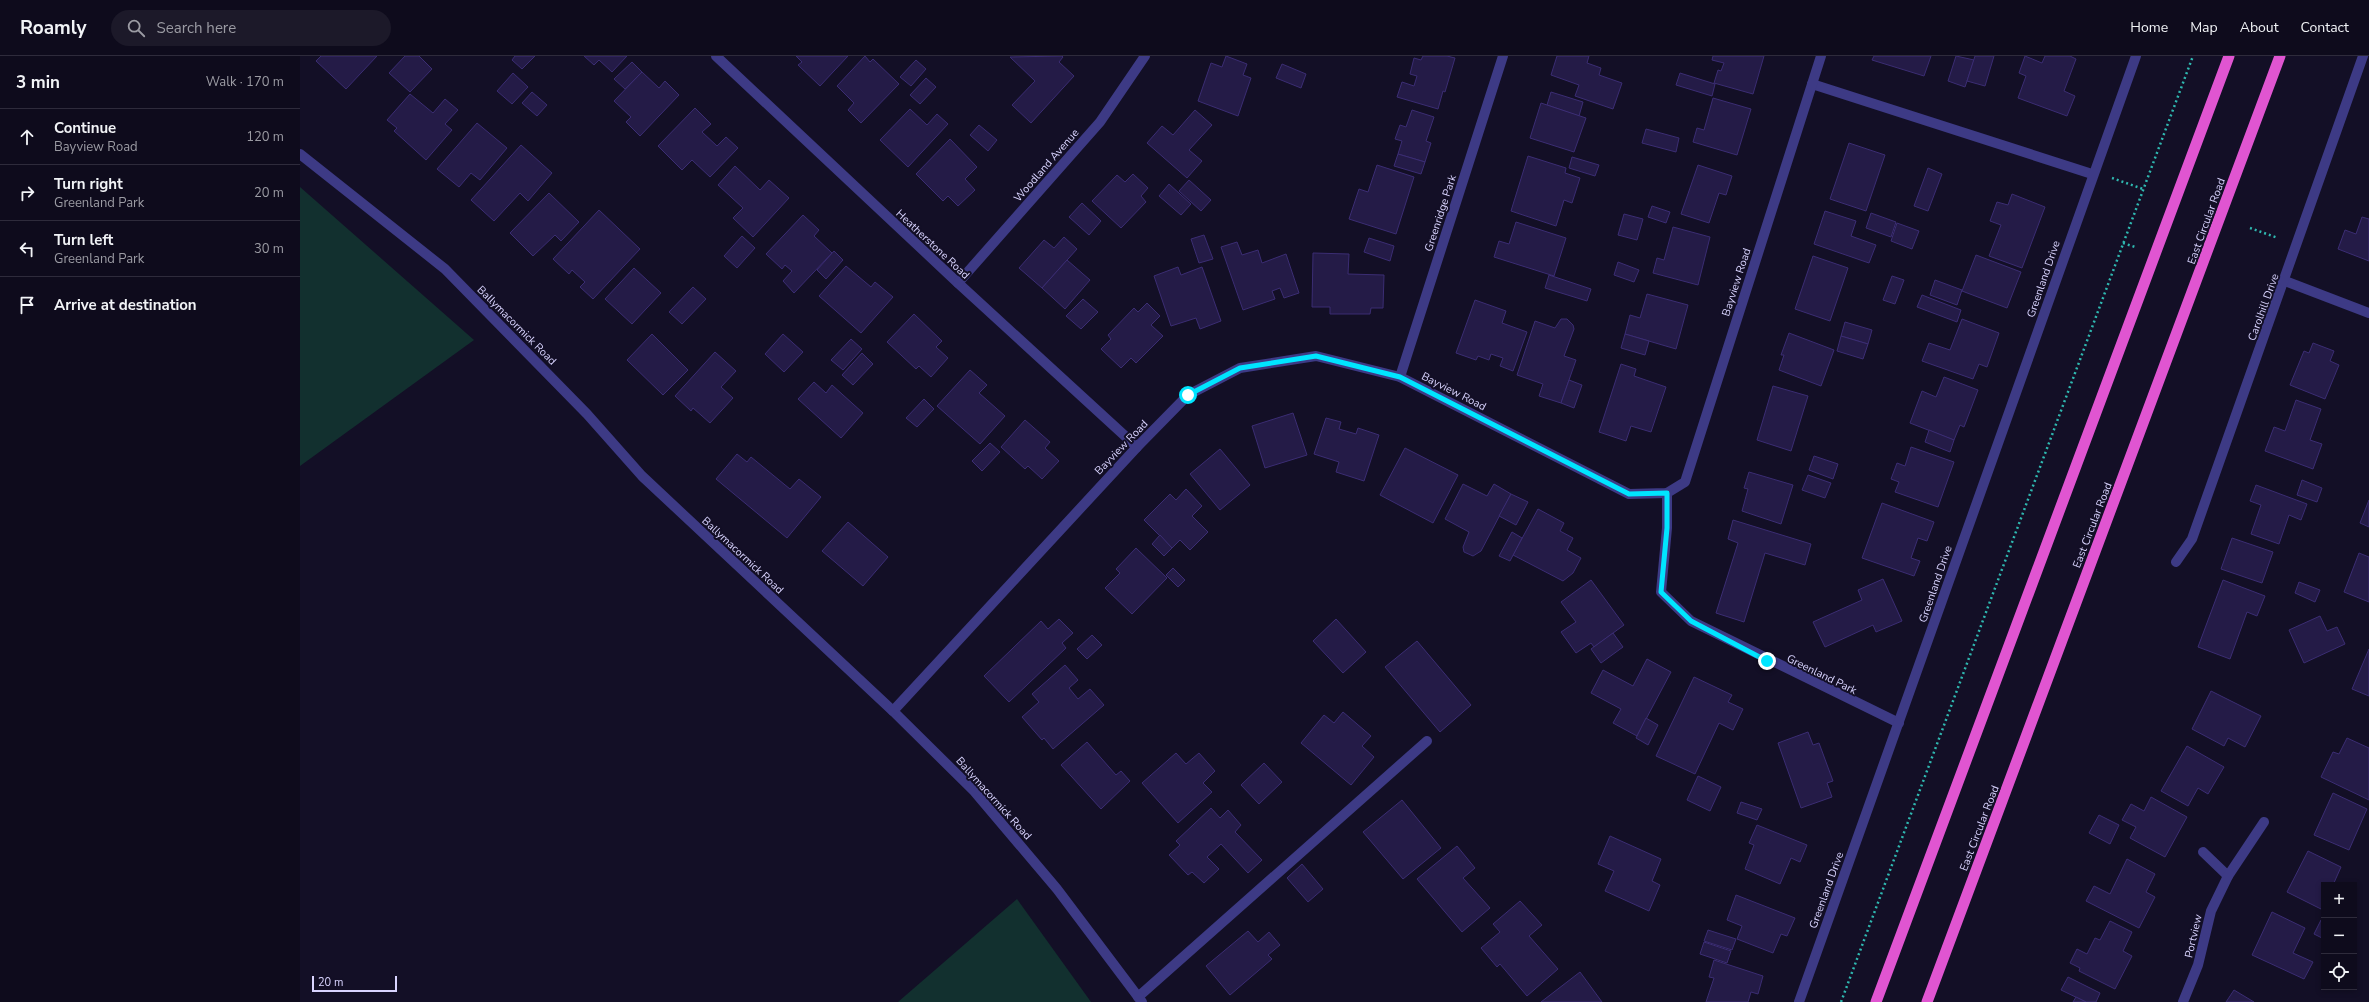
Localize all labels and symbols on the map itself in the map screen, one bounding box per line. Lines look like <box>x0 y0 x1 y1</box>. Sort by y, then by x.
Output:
street label: Woodland Avenue <box>1010 126 1082 205</box>
street label: Greenridge Park <box>1421 172 1460 253</box>
street label: East Circular Road <box>2184 176 2229 266</box>
street label: Heatherstone Road <box>893 206 973 282</box>
street label: Greenland Drive <box>2023 239 2064 320</box>
street label: Bayview Road <box>1718 246 1755 318</box>
street label: Carolhill Drive <box>2244 271 2283 343</box>
street label: Ballymacormick Road <box>474 282 560 368</box>
street label: Bayview Road <box>1419 369 1489 414</box>
route start <box>1179 386 1197 404</box>
street label: Bayview Road <box>1091 417 1151 478</box>
street label: East Circular Road <box>2069 480 2116 570</box>
street label: Ballymacormick Road <box>699 514 787 597</box>
street label: Greenland Drive <box>1915 544 1956 625</box>
street label: Greenland Park <box>1784 651 1860 698</box>
route end <box>1758 652 1776 670</box>
street label: Ballymacormick Road <box>952 754 1035 843</box>
street label: East Circular Road <box>1956 783 2003 873</box>
street label: Greenland Drive <box>1806 850 1847 931</box>
street label: Portview <box>2181 913 2206 959</box>
scale bar <box>312 974 397 993</box>

